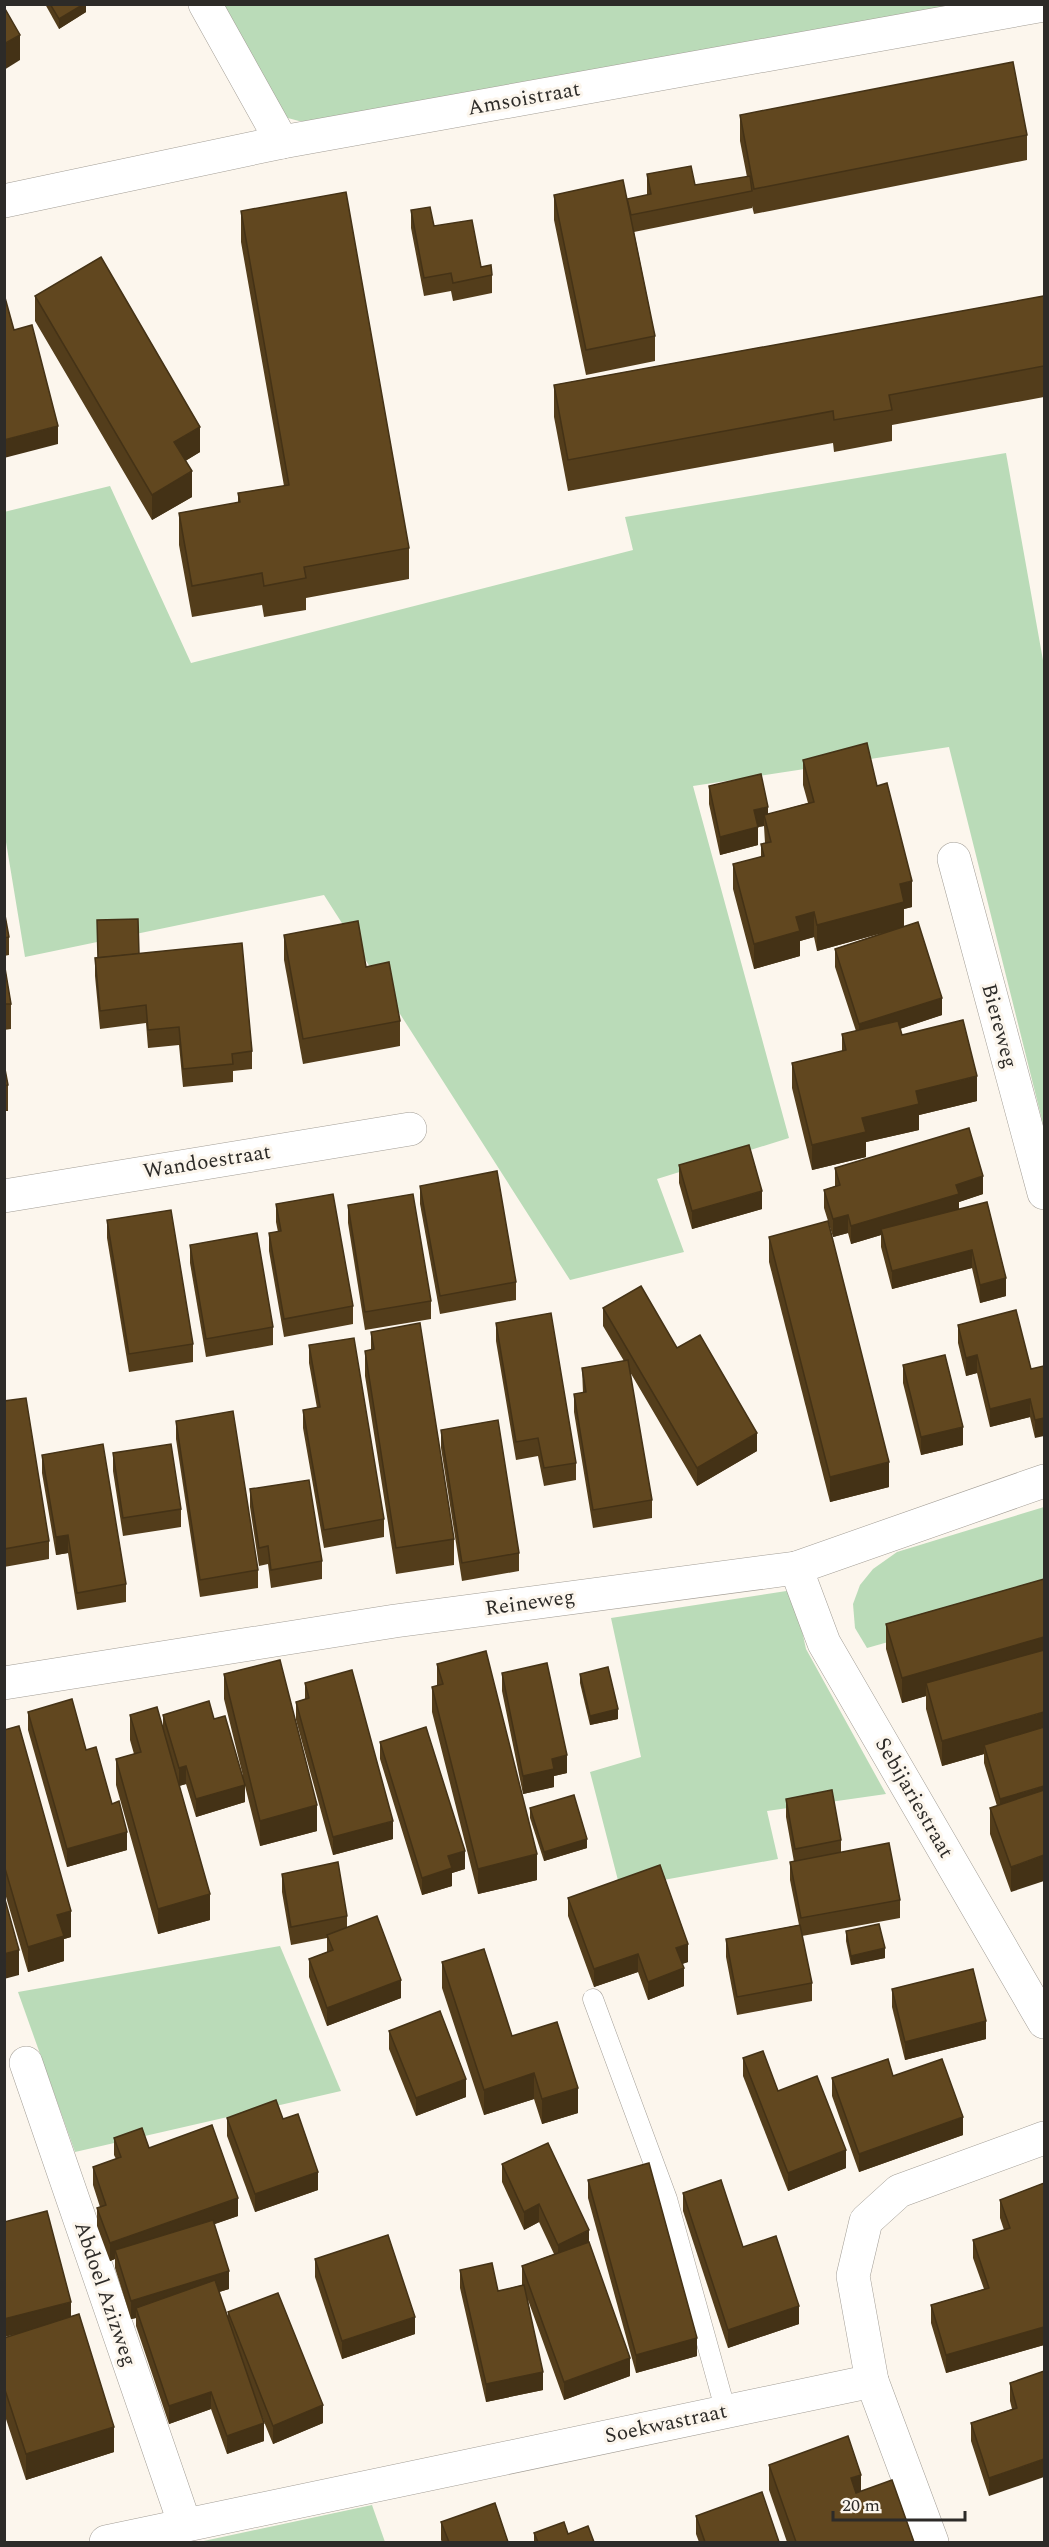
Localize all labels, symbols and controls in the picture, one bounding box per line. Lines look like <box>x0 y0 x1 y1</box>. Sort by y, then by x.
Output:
street label: Amsoistraat <box>465 73 583 125</box>
street label: Biereweg <box>972 980 1026 1072</box>
street label: Wandoestraat <box>141 1136 273 1188</box>
street label: Reineweg <box>483 1581 577 1625</box>
street label: Sebijariestraat <box>866 1732 962 1864</box>
street label: Abdoel Azizweg <box>65 2217 145 2371</box>
street label: Soekwastraat <box>602 2395 730 2453</box>
scale bar <box>833 2484 965 2522</box>
text: 20 m <box>842 2492 880 2519</box>

